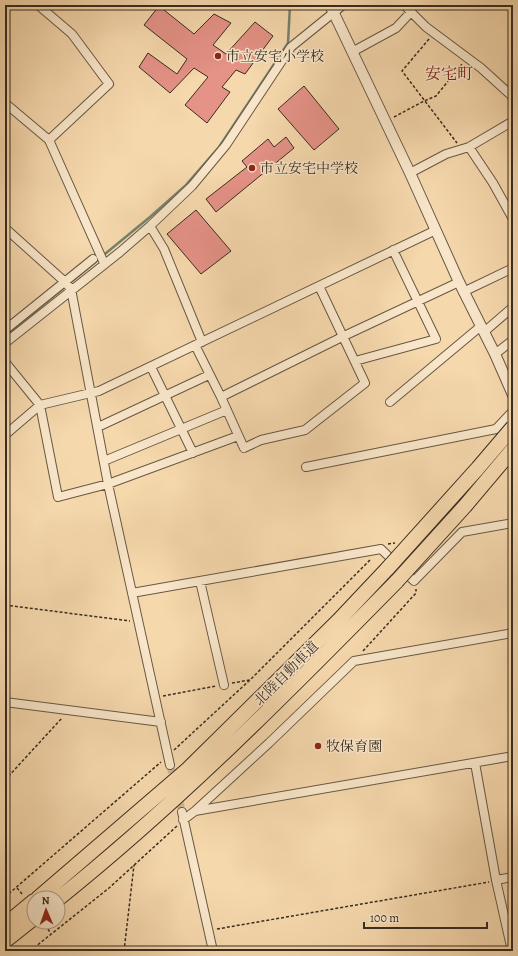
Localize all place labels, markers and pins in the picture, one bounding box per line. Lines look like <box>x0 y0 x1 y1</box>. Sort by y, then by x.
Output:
place label: 市立安宅小学校 <box>226 47 324 66</box>
marker: 市立安宅小学校 <box>213 51 223 61</box>
place label: 市立安宅中学校 <box>260 159 358 178</box>
marker: 市立安宅中学校 <box>247 163 257 173</box>
place label: 牧保育園 <box>326 737 382 756</box>
marker: 牧保育園 <box>313 741 323 751</box>

